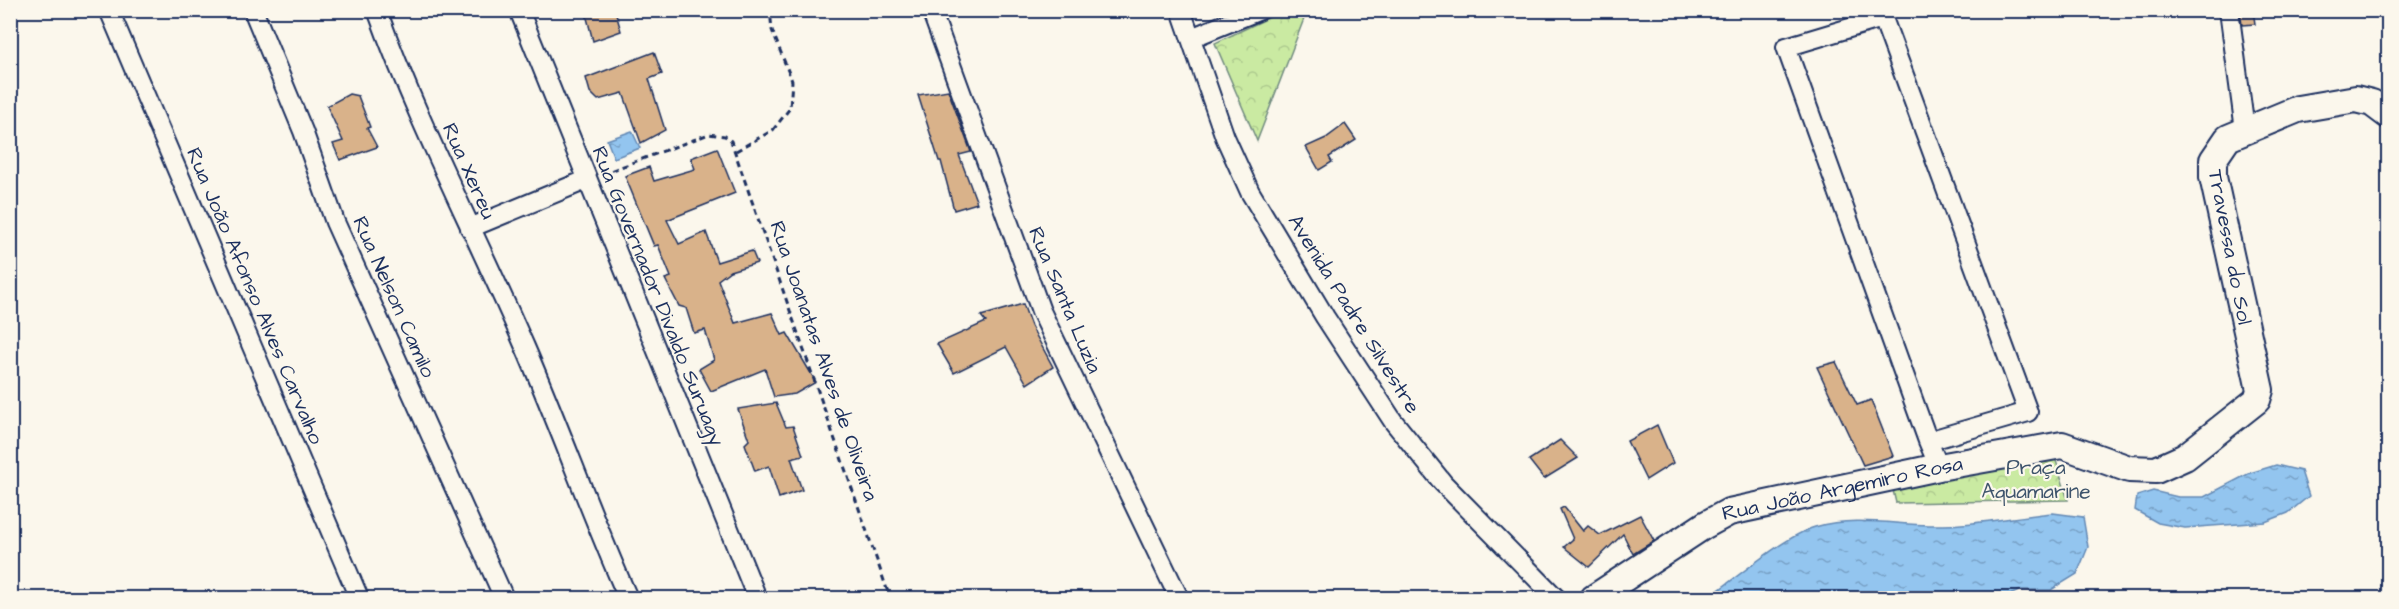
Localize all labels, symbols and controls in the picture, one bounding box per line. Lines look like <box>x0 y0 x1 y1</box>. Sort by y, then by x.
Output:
street label: Rua Xereu <box>435 118 503 224</box>
street label: Rua Governador Divaldo Suruagy <box>583 142 732 451</box>
street label: Rua João Afonso Alves Carvalho <box>179 143 331 449</box>
street label: Travessa do Sol <box>2201 167 2259 327</box>
street label: Avenida Padre Silvestre <box>1281 209 1427 419</box>
street label: Rua Nelson Camilo <box>345 212 443 383</box>
street label: Rua Joanatas Alves de Oliveira <box>762 217 886 505</box>
street label: Rua Santa Luzia <box>1021 222 1109 378</box>
street label: Rua João Argemiro Rosa <box>1719 448 1965 528</box>
park label: Praça Aquamarine <box>1981 453 2091 506</box>

